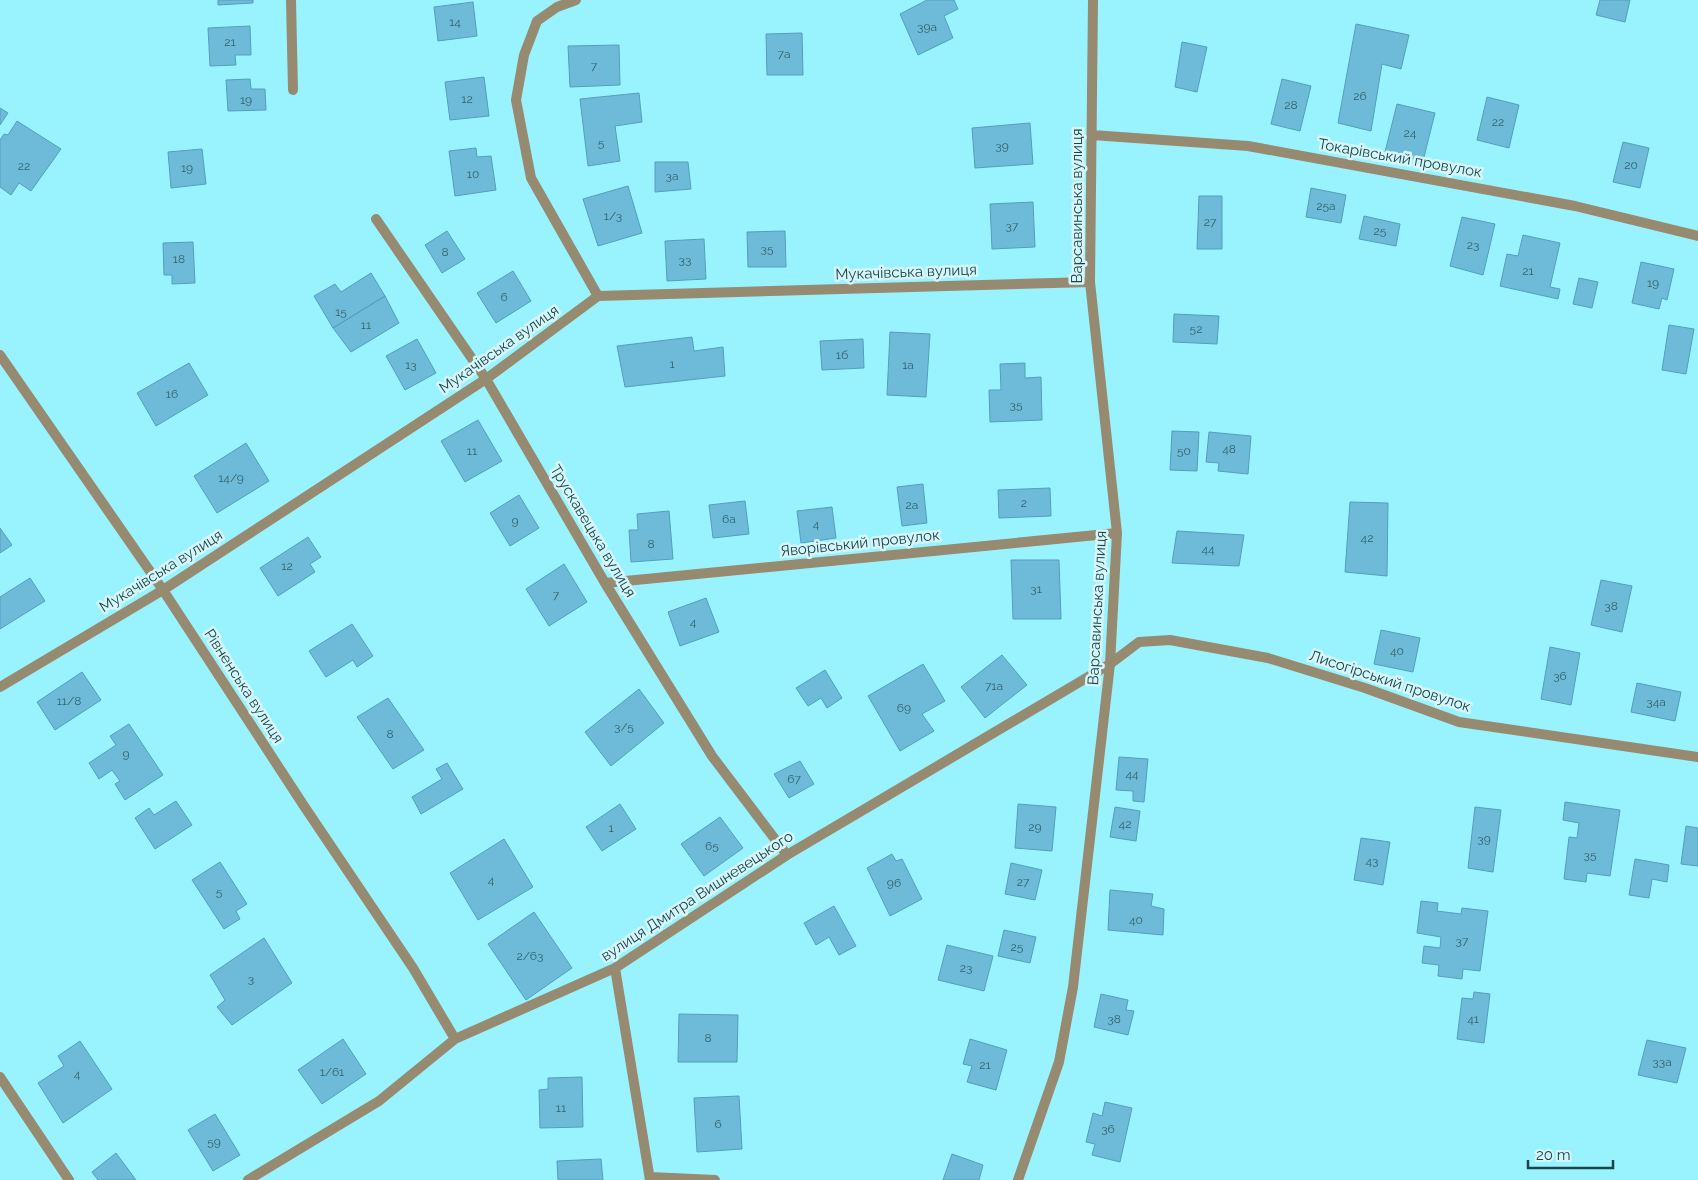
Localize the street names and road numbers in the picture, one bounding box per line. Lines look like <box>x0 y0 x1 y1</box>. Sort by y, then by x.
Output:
street label: Варсавинська вулиця <box>1068 129 1086 283</box>
street label: Токарівський провулок <box>1317 135 1483 181</box>
street label: Мукачівська вулиця <box>835 261 977 283</box>
street label: Мукачівська вулиця <box>436 301 562 397</box>
street label: Трускавецька вулиця <box>546 461 640 601</box>
street label: Мукачівська вулиця <box>96 526 226 616</box>
street label: Яворівський провулок <box>779 526 941 560</box>
street label: Варсавинська вулиця <box>1084 530 1110 686</box>
street label: Рівненська вулиця <box>200 626 288 746</box>
street label: Лисогірський провулок <box>1307 646 1473 716</box>
street label: вулиця Дмитра Вишневецького <box>598 827 797 965</box>

